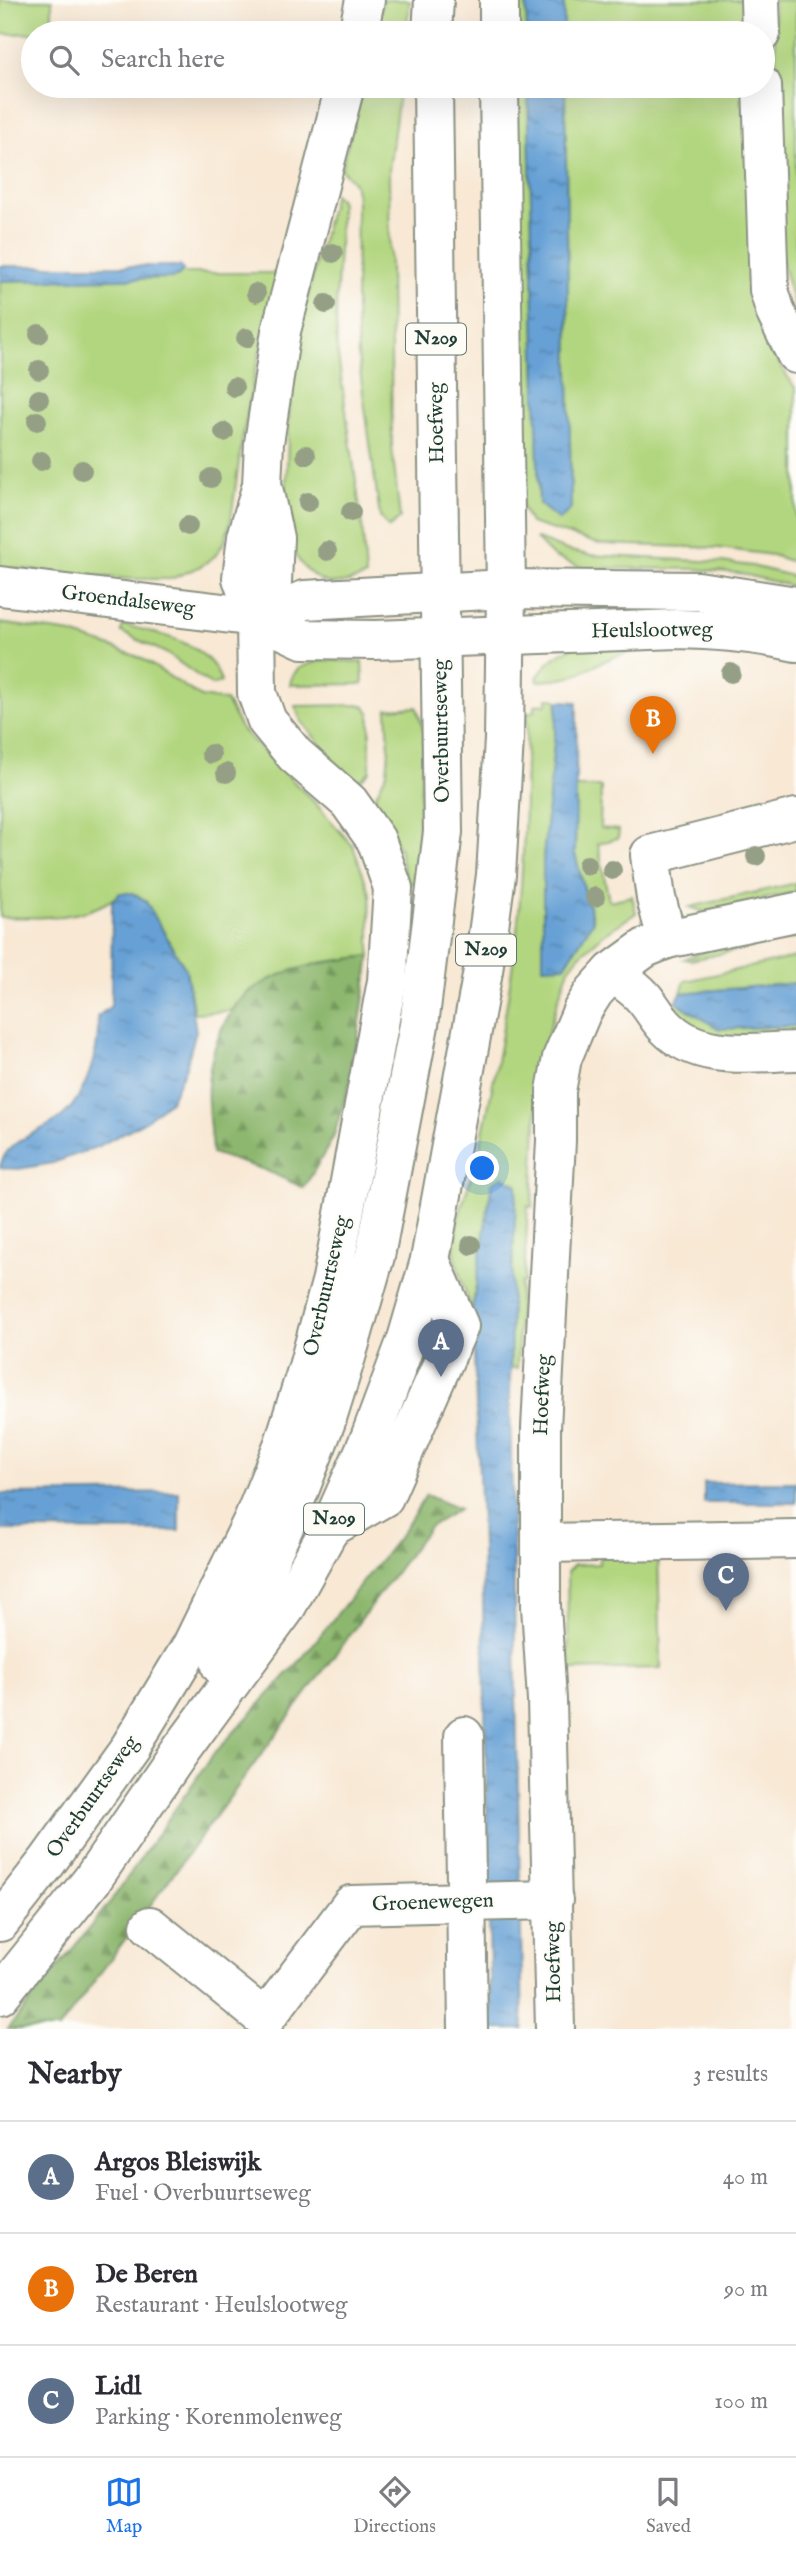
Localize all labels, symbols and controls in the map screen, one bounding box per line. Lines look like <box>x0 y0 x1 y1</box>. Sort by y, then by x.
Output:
search box <box>21 21 775 98</box>
icon: search <box>45 41 83 79</box>
text: Search here <box>101 43 225 76</box>
road number: N209 <box>406 324 466 354</box>
street label: Hoefweg <box>423 382 451 464</box>
street label: Groendalseweg <box>60 579 197 623</box>
street label: Heulslootweg <box>591 616 714 646</box>
street label: Overbuurtseweg <box>427 658 457 803</box>
pin: B <box>630 696 676 754</box>
road number: N209 <box>456 934 516 966</box>
your location <box>465 1151 499 1185</box>
street label: Overbuurtseweg <box>298 1212 356 1359</box>
pin: A <box>418 1319 464 1377</box>
street label: Hoefweg <box>528 1353 558 1436</box>
road number: N209 <box>304 1504 364 1534</box>
pin: C <box>703 1553 749 1611</box>
street label: Overbuurtseweg <box>41 1730 146 1864</box>
street label: Groenewegen <box>372 1887 494 1919</box>
street label: Hoefweg <box>540 1921 568 2003</box>
text: Nearby <box>28 2056 121 2094</box>
text: 3 results <box>693 2060 768 2089</box>
text: Argos Bleiswijk <box>95 2146 261 2179</box>
text: A <box>43 2163 59 2192</box>
text: 40 m <box>723 2163 768 2192</box>
text: Fuel · Overbuurtseweg <box>95 2179 311 2208</box>
text: De Beren <box>95 2258 198 2291</box>
text: B <box>43 2275 59 2304</box>
text: 90 m <box>724 2275 768 2304</box>
text: Restaurant · Heulslootweg <box>95 2291 348 2320</box>
text: Lidl <box>95 2370 141 2403</box>
text: C <box>43 2387 59 2416</box>
text: 100 m <box>714 2387 768 2416</box>
text: Parking · Korenmolenweg <box>95 2403 342 2432</box>
tab: Map <box>105 2473 143 2539</box>
tab: Directions <box>353 2473 436 2539</box>
tab: Saved <box>646 2473 691 2539</box>

